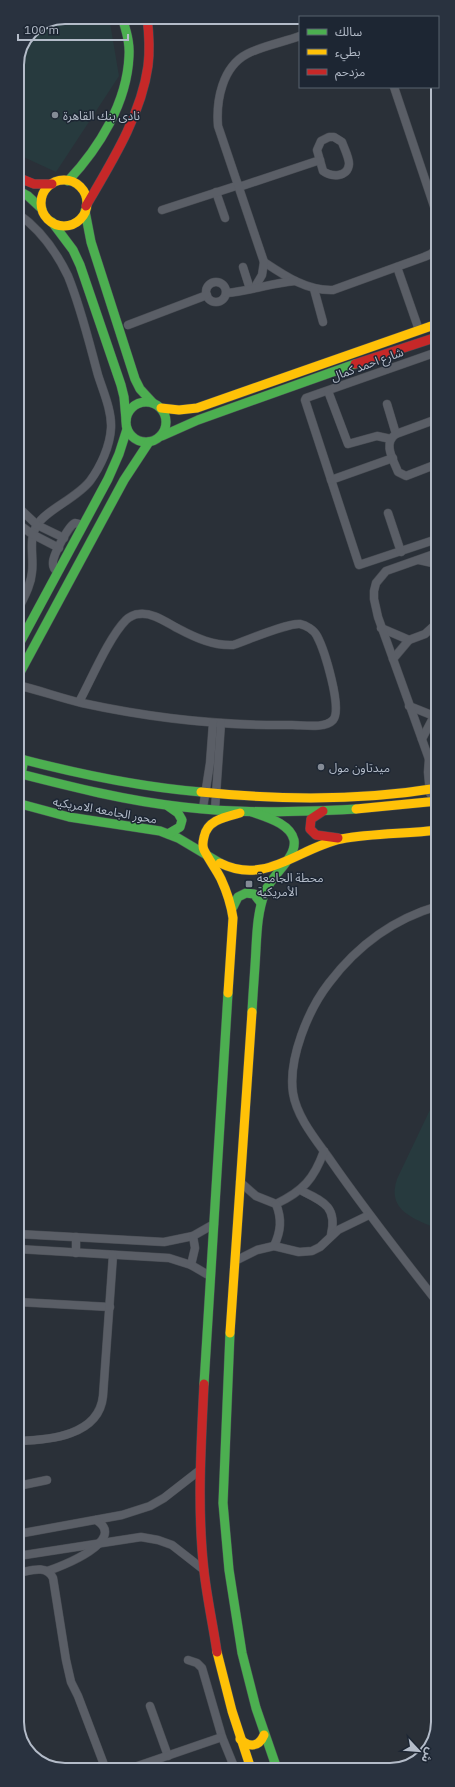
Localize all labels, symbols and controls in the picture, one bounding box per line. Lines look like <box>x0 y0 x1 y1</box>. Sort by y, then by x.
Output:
scale bar <box>18 16 128 42</box>
legend <box>299 16 439 88</box>
text: 100 m <box>24 22 59 37</box>
text: سالك <box>335 24 362 39</box>
text: بطيء <box>335 44 361 62</box>
text: مزدحم <box>335 64 365 81</box>
place label: نادى بنك القاهرة <box>63 108 140 123</box>
marker: نادى بنك القاهرة <box>50 110 60 120</box>
street label: شارع احمد كمال <box>329 344 406 386</box>
place label: ميدتاون مول <box>329 760 390 775</box>
marker: ميدتاون مول <box>316 762 326 772</box>
street label: محور الجامعه الامريكيه <box>52 793 158 827</box>
place label: محطة الجامعة الأمريكية <box>257 870 324 899</box>
marker: محطة الجامعة الأمريكية <box>244 879 254 889</box>
north arrow <box>399 1731 439 1771</box>
text: ش <box>418 1746 438 1765</box>

